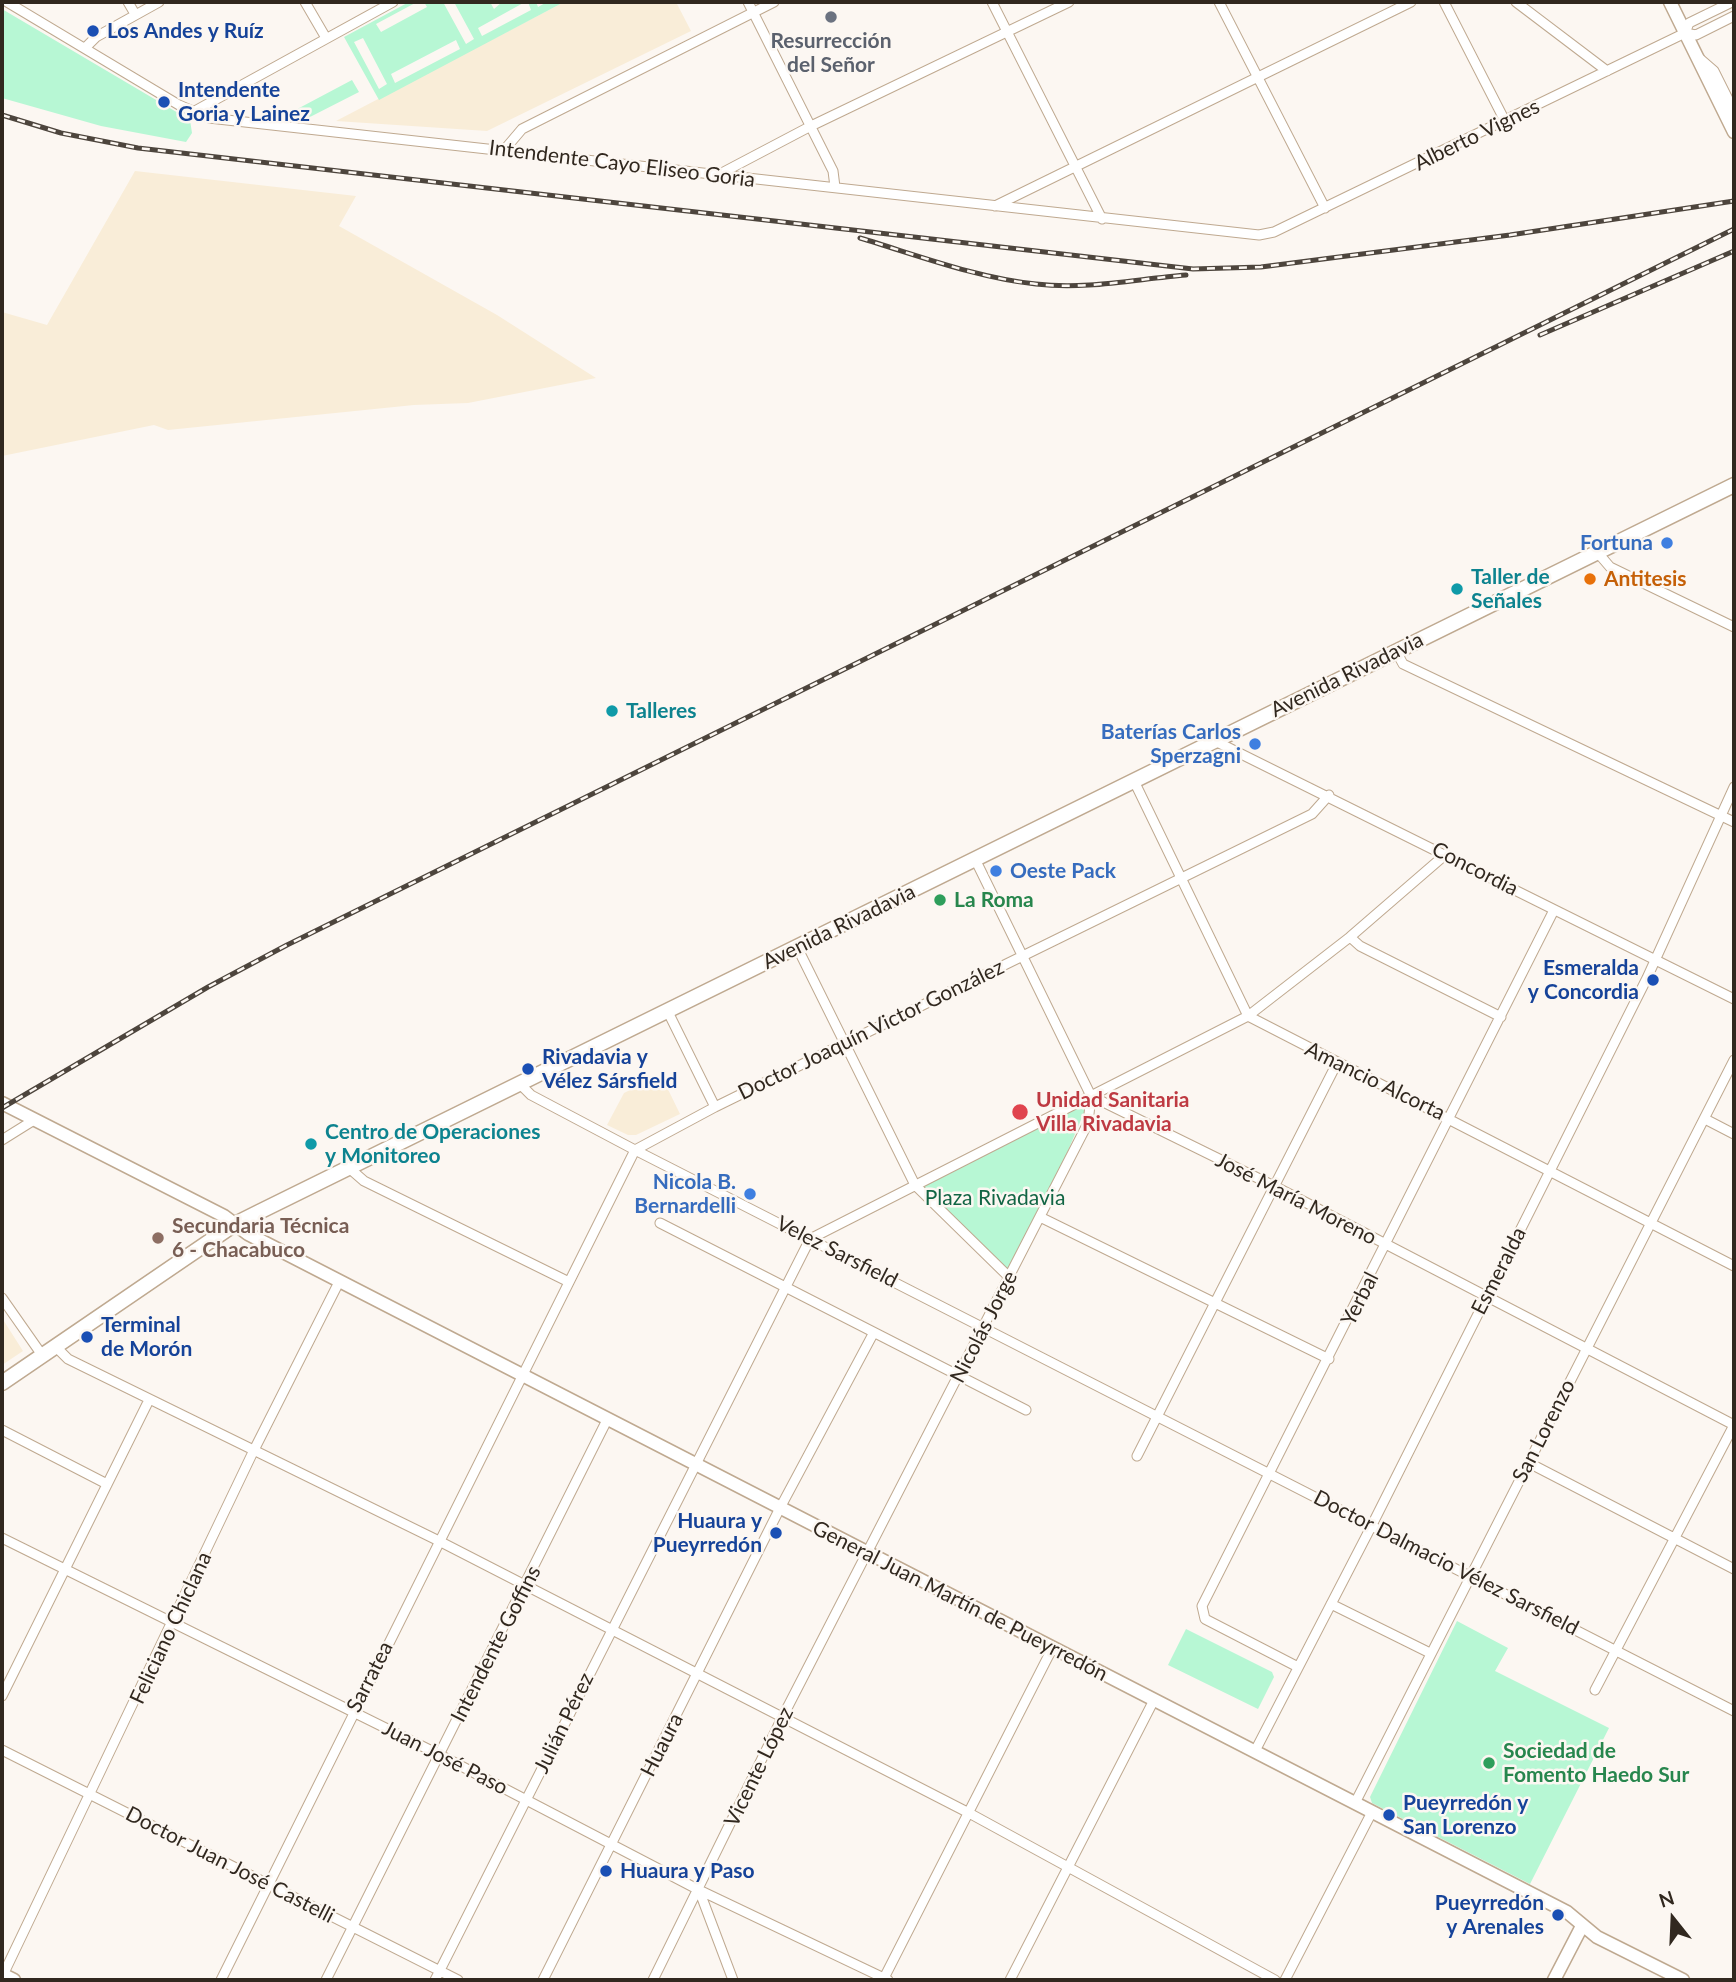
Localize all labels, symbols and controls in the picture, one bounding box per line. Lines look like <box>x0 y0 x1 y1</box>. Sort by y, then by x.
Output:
marker: Resurrección del Señor <box>823 9 839 25</box>
place label: Los Andes y Ruíz <box>107 18 264 44</box>
marker: Los Andes y Ruíz <box>85 23 101 39</box>
place label: Resurrección del Señor <box>771 28 891 78</box>
place label: Intendente Goria y Lainez <box>178 77 310 127</box>
marker: Intendente Goria y Lainez <box>156 94 172 110</box>
street label: Alberto Vignes <box>1410 94 1544 176</box>
street label: Intendente Cayo Eliseo Goria <box>488 135 756 193</box>
place label: Fortuna <box>1580 530 1653 556</box>
marker: Fortuna <box>1659 535 1675 551</box>
place label: Taller de Señales <box>1471 564 1550 614</box>
place label: Antitesis <box>1604 566 1687 592</box>
marker: Antitesis <box>1582 571 1598 587</box>
marker: Taller de Señales <box>1449 581 1465 597</box>
street label: Avenida Rivadavia <box>1267 627 1427 723</box>
place label: Talleres <box>626 698 697 724</box>
marker: Talleres <box>604 703 620 719</box>
place label: Baterías Carlos Sperzagni <box>1101 719 1241 769</box>
marker: Baterías Carlos Sperzagni <box>1247 736 1263 752</box>
street label: Concordia <box>1428 837 1522 901</box>
place label: Oeste Pack <box>1010 858 1116 884</box>
marker: Oeste Pack <box>988 863 1004 879</box>
street label: Avenida Rivadavia <box>759 879 919 975</box>
place label: La Roma <box>954 887 1034 913</box>
marker: La Roma <box>932 892 948 908</box>
street label: Doctor Joaquín Victor González <box>734 955 1008 1105</box>
place label: Esmeralda y Concordia <box>1528 955 1639 1005</box>
marker: Esmeralda y Concordia <box>1645 972 1661 988</box>
street label: Amancio Alcorta <box>1301 1036 1449 1126</box>
place label: Rivadavia y Vélez Sársfield <box>542 1044 677 1094</box>
marker: Rivadavia y Vélez Sársfield <box>520 1061 536 1077</box>
place label: Unidad Sanitaria Villa Rivadavia <box>1036 1087 1190 1137</box>
marker: Unidad Sanitaria Villa Rivadavia <box>1010 1102 1030 1122</box>
place label: Centro de Operaciones y Monitoreo <box>325 1119 540 1169</box>
marker: Centro de Operaciones y Monitoreo <box>303 1136 319 1152</box>
street label: José María Moreno <box>1211 1148 1381 1250</box>
place label: Nicola B. Bernardelli <box>634 1169 736 1219</box>
park label: Plaza Rivadavia <box>925 1185 1065 1211</box>
marker: Nicola B. Bernardelli <box>742 1186 758 1202</box>
street label: Velez Sarsfield <box>772 1211 902 1293</box>
place label: Secundaria Técnica 6 - Chacabuco <box>172 1213 349 1263</box>
street label: Esmeralda <box>1466 1223 1532 1319</box>
marker: Secundaria Técnica 6 - Chacabuco <box>150 1230 166 1246</box>
street label: Nicolás Jorge <box>945 1267 1023 1387</box>
street label: Yerbal <box>1336 1268 1384 1330</box>
place label: Terminal de Morón <box>101 1312 192 1362</box>
marker: Terminal de Morón <box>79 1329 95 1345</box>
street label: San Lorenzo <box>1507 1375 1581 1487</box>
street label: Doctor Dalmacio Vélez Sarsfield <box>1309 1485 1583 1641</box>
place label: Huaura y Pueyrredón <box>653 1508 762 1558</box>
street label: General Juan Martín de Pueyrredón <box>808 1515 1112 1687</box>
marker: Huaura y Pueyrredón <box>768 1525 784 1541</box>
street label: Feliciano Chiclana <box>125 1548 217 1708</box>
street label: Intendente Goffins <box>446 1562 546 1726</box>
street label: Sarratea <box>341 1637 399 1717</box>
street label: Julián Pérez <box>529 1669 599 1777</box>
street label: Vicente López <box>719 1703 799 1831</box>
street label: Huaura <box>635 1709 689 1781</box>
street label: Juan José Paso <box>378 1716 512 1800</box>
place label: Sociedad de Fomento Haedo Sur <box>1503 1738 1689 1788</box>
marker: Sociedad de Fomento Haedo Sur <box>1481 1755 1497 1771</box>
place label: Pueyrredón y San Lorenzo <box>1403 1790 1528 1840</box>
street label: Doctor Juan José Castelli <box>121 1801 339 1929</box>
marker: Pueyrredón y San Lorenzo <box>1381 1807 1397 1823</box>
place label: Huaura y Paso <box>620 1858 755 1884</box>
marker: Huaura y Paso <box>598 1863 614 1879</box>
north arrow <box>1638 1884 1708 1954</box>
text: N <box>1656 1885 1677 1912</box>
place label: Pueyrredón y Arenales <box>1435 1890 1544 1940</box>
marker: Pueyrredón y Arenales <box>1550 1907 1566 1923</box>

